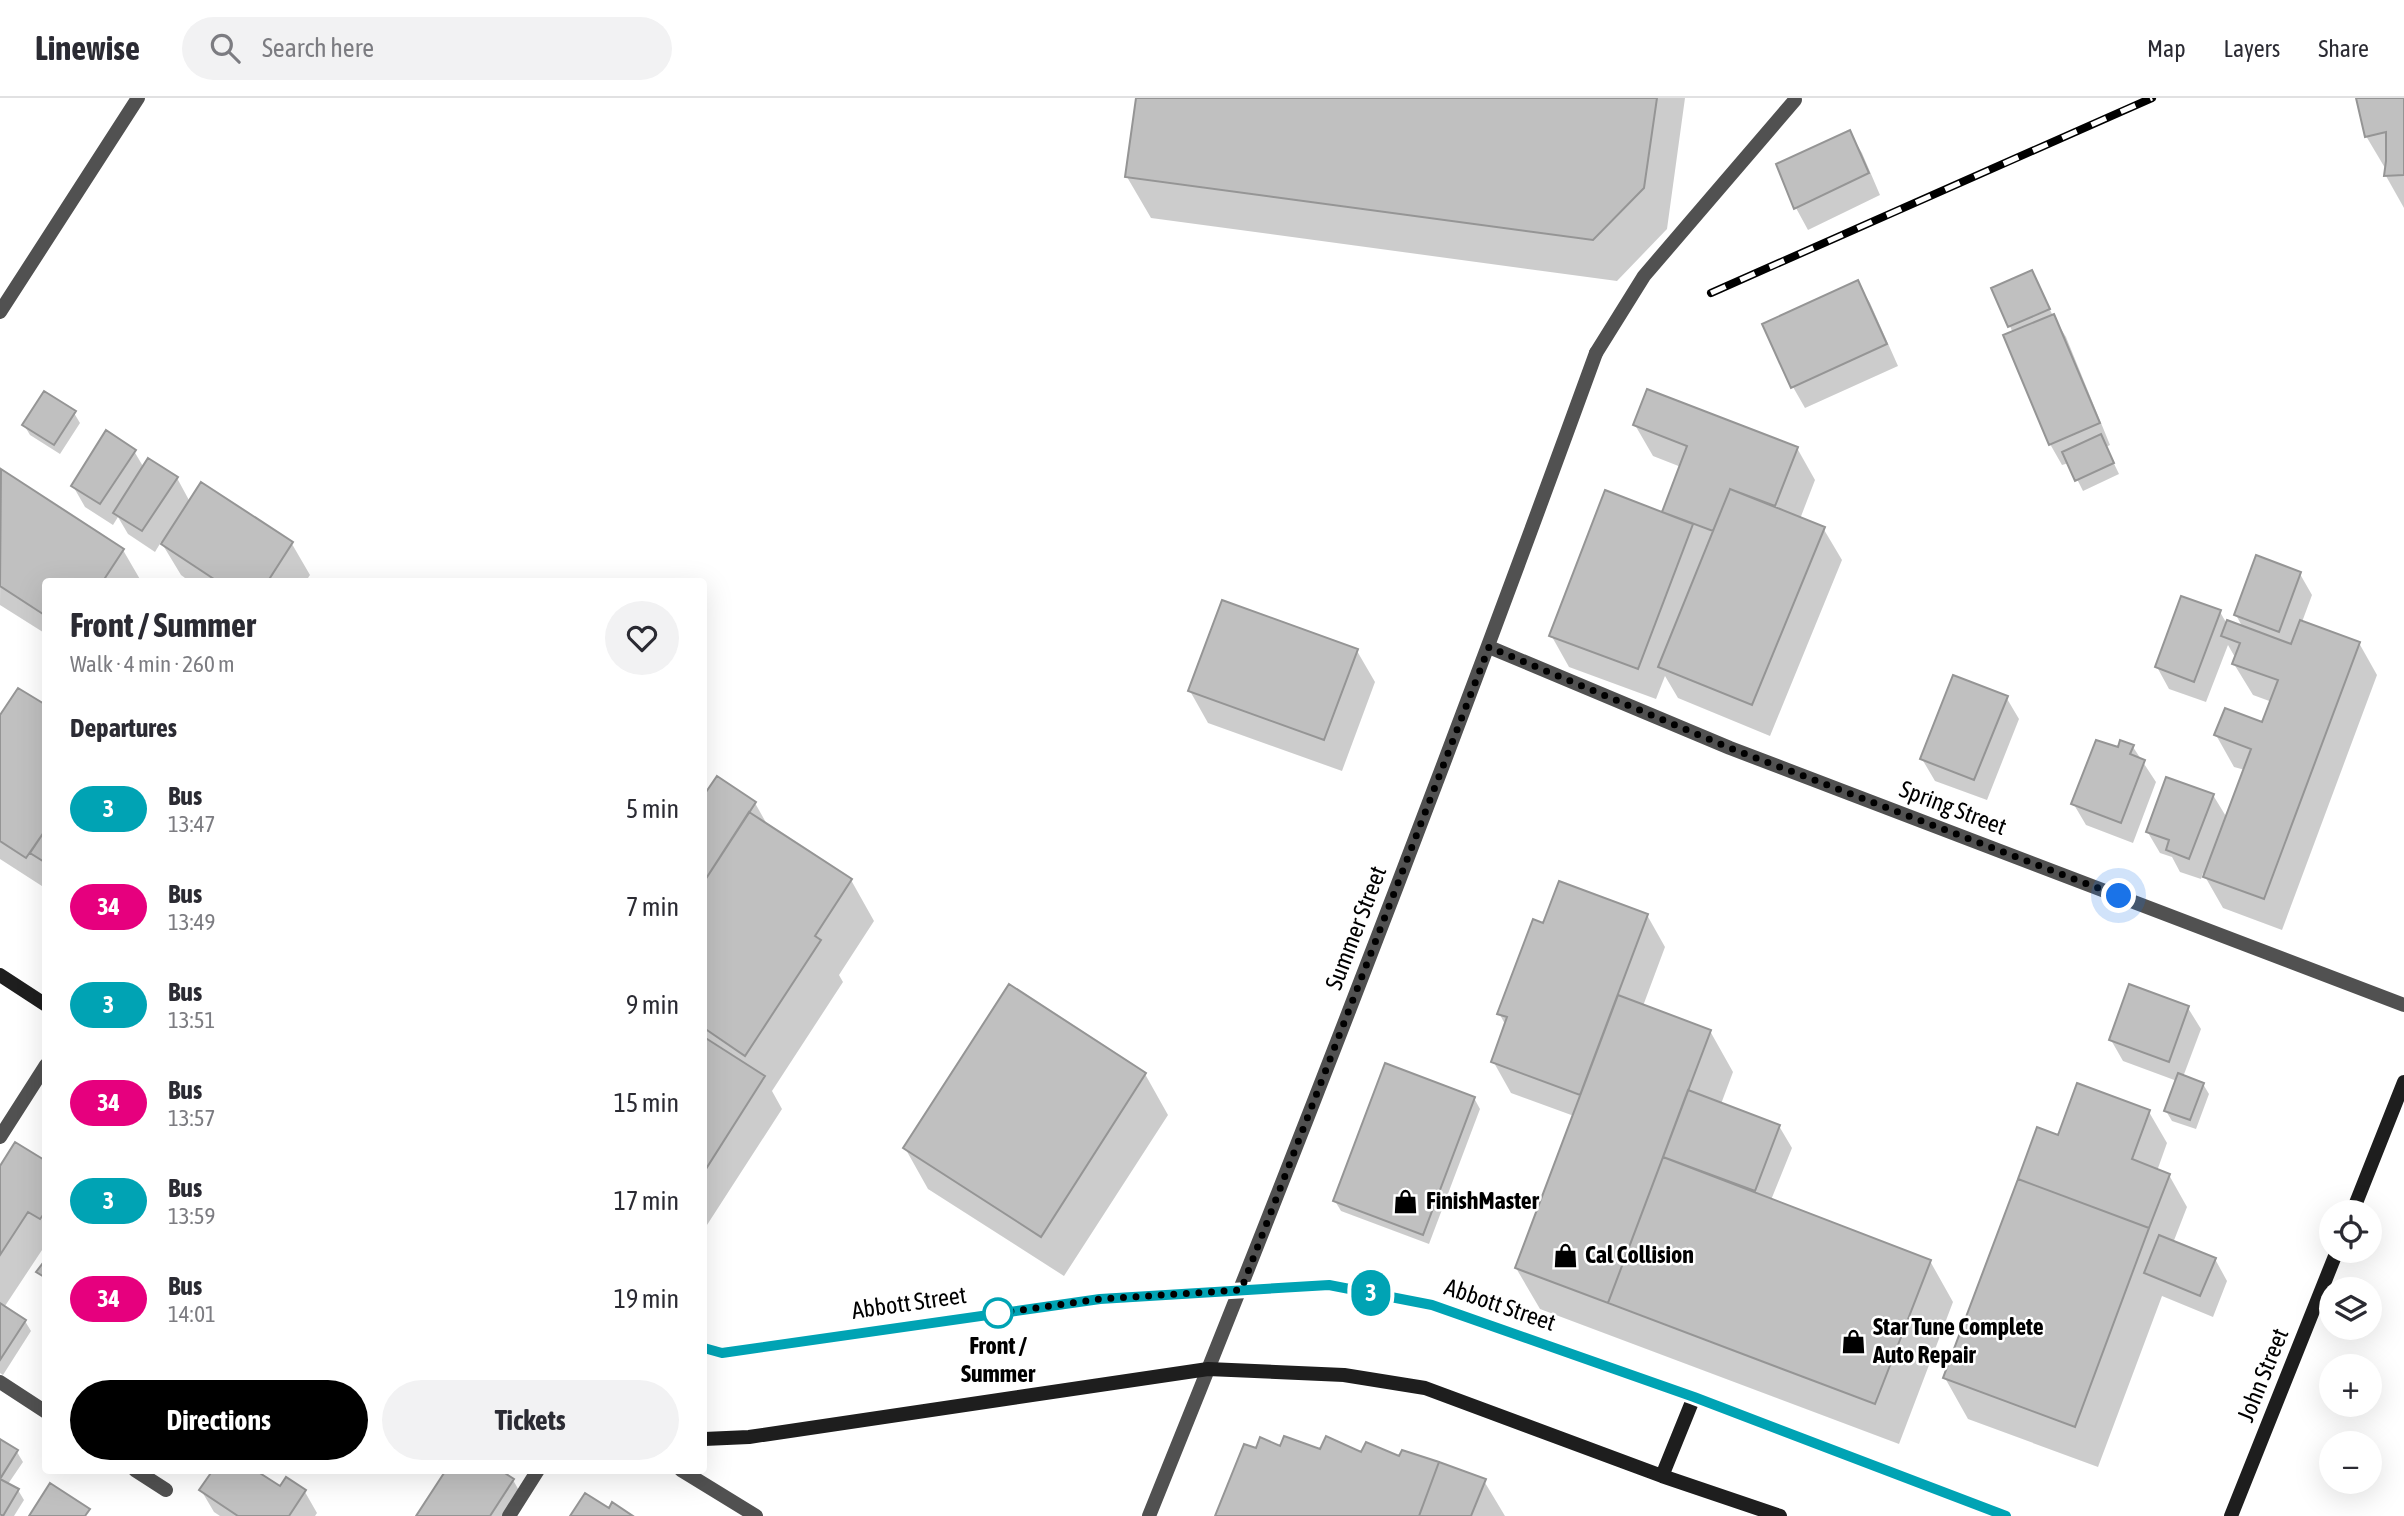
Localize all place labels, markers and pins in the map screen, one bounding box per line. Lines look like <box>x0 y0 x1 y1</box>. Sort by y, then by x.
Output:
shop icon: FinishMaster <box>1392 1187 1420 1215</box>
place label: FinishMaster <box>1426 1187 1540 1214</box>
shop icon: Cal Collision <box>1551 1241 1579 1269</box>
place label: Cal Collision <box>1585 1241 1694 1268</box>
marker: Front / Summer <box>983 1298 1013 1328</box>
place label: Star Tune Complete Auto Repair <box>1872 1313 2044 1368</box>
shop icon: Star Tune Complete Auto Repair <box>1839 1327 1867 1355</box>
place label: Front / Summer <box>961 1332 1036 1387</box>

